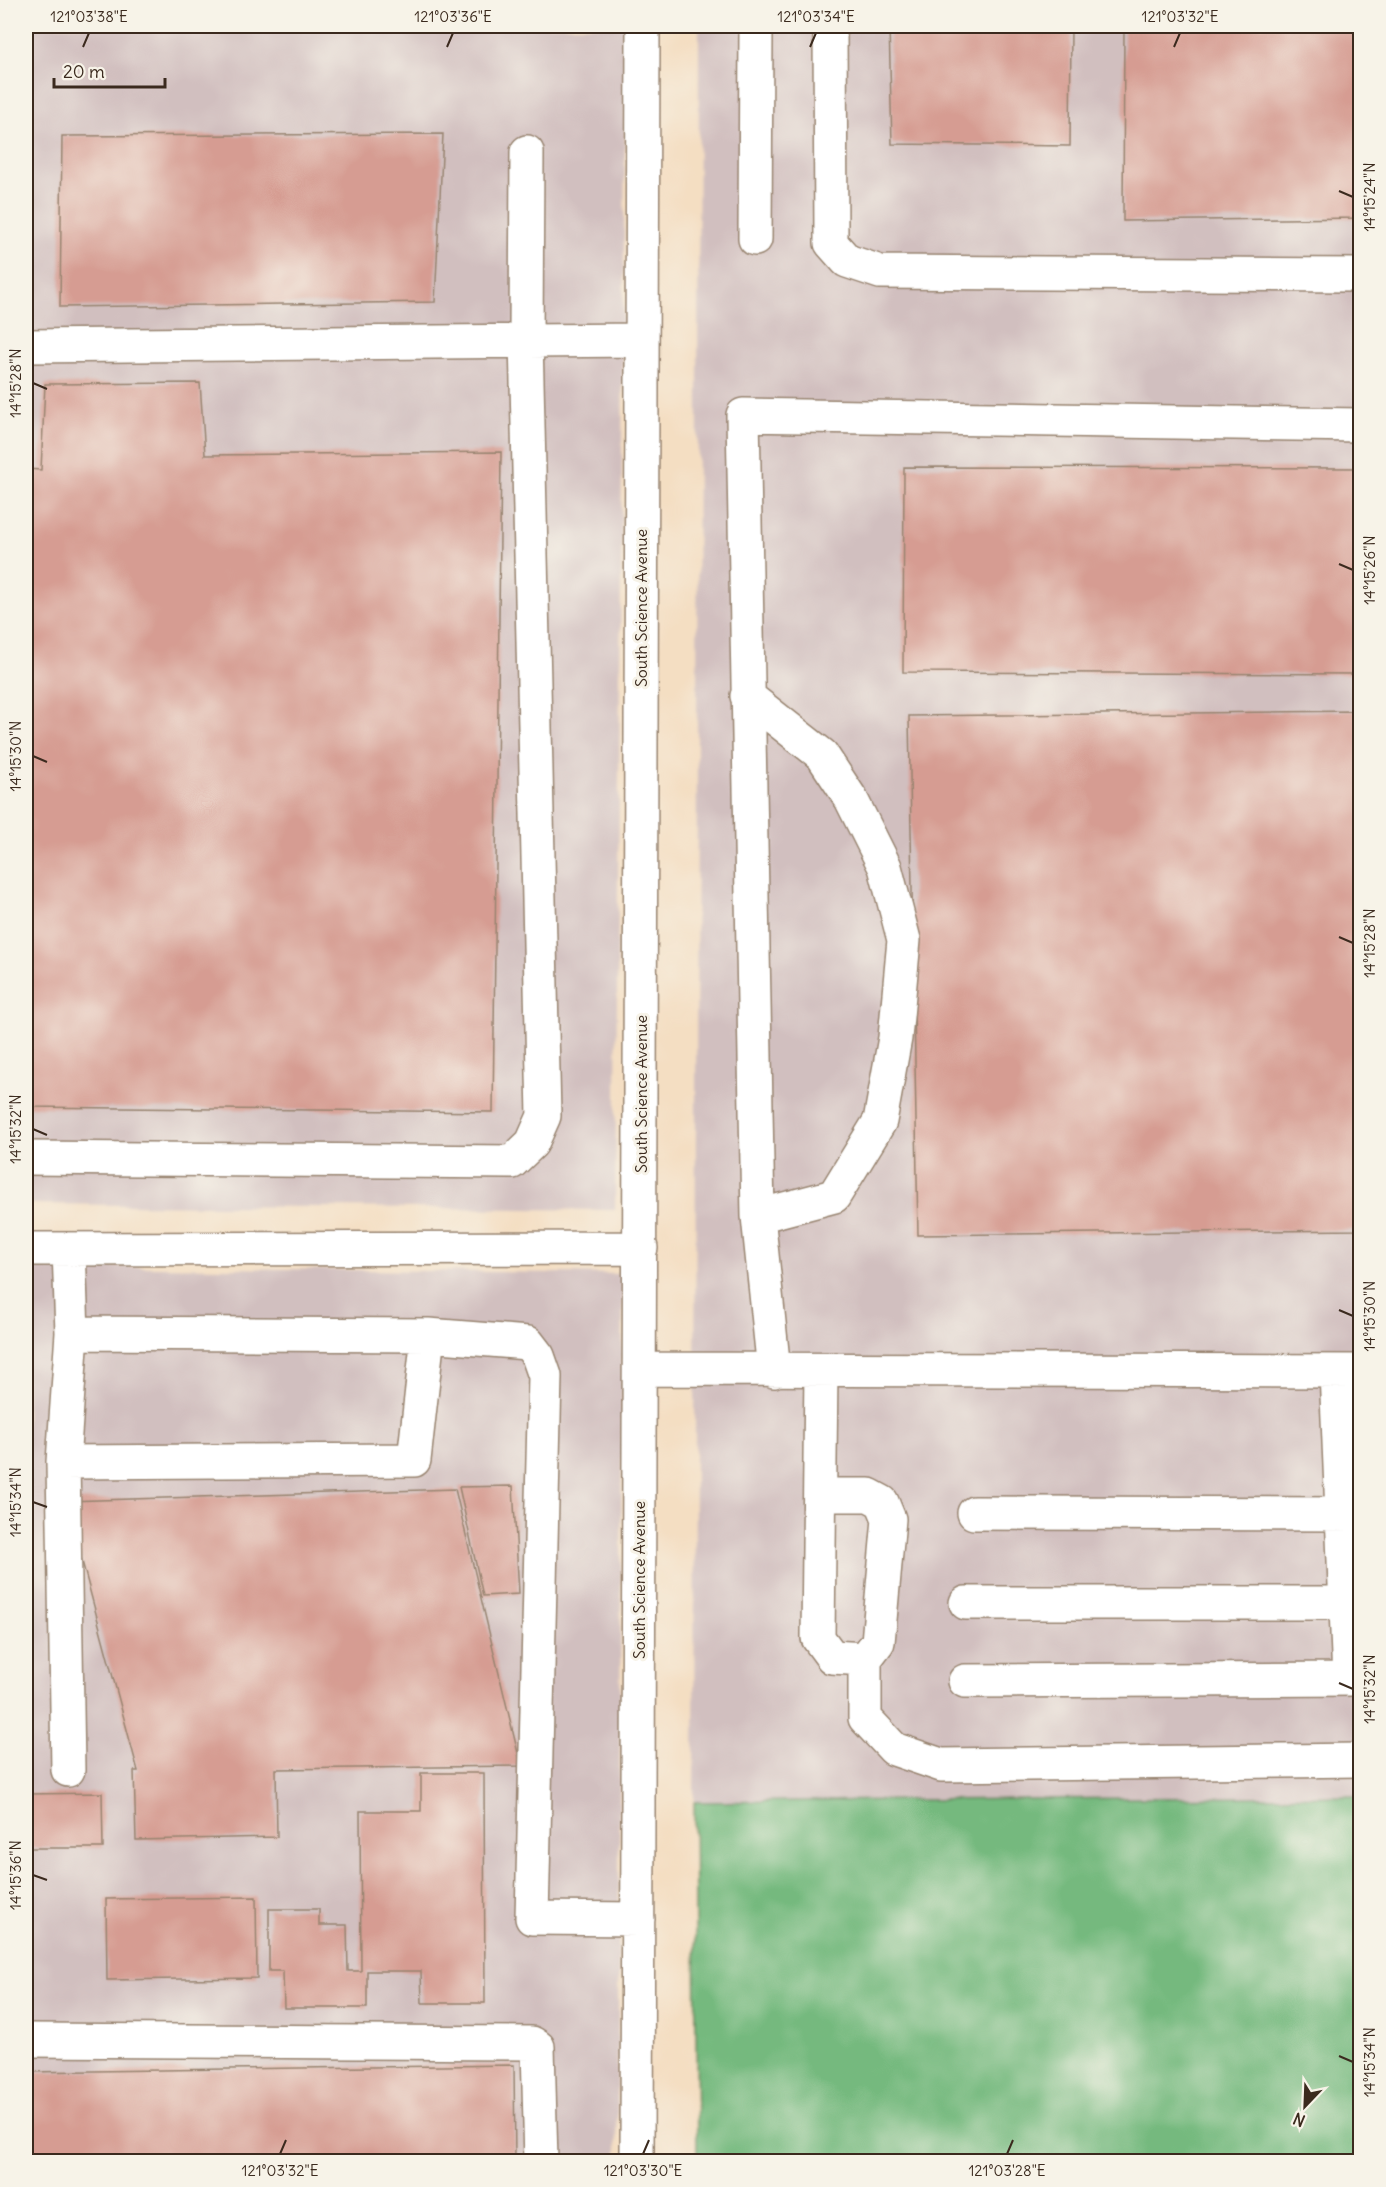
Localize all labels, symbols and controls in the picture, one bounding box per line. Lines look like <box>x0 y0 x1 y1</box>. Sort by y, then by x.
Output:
text: 121°03'38"E <box>50 7 128 26</box>
text: 121°03'36"E <box>414 7 492 26</box>
text: 121°03'34"E <box>777 7 855 26</box>
text: 121°03'32"E <box>1141 7 1219 26</box>
scale bar <box>54 51 165 89</box>
text: 20 m <box>63 60 105 83</box>
text: 14°15'24"N <box>1360 162 1379 232</box>
text: 14°15'28"N <box>6 348 25 418</box>
street label: South Science Avenue <box>631 529 651 687</box>
text: 14°15'26"N <box>1360 535 1379 605</box>
text: 14°15'30"N <box>6 721 25 791</box>
text: 14°15'28"N <box>1360 908 1379 978</box>
street label: South Science Avenue <box>631 1015 651 1173</box>
text: 14°15'32"N <box>6 1094 25 1164</box>
text: 14°15'30"N <box>1360 1281 1379 1351</box>
text: 14°15'34"N <box>6 1467 25 1537</box>
street label: South Science Avenue <box>629 1501 649 1659</box>
text: 14°15'32"N <box>1360 1654 1379 1724</box>
text: 14°15'36"N <box>6 1840 25 1910</box>
text: 14°15'34"N <box>1360 2027 1379 2097</box>
north arrow <box>1275 2076 1335 2136</box>
text: N <box>1290 2108 1308 2131</box>
text: 121°03'32"E <box>241 2161 319 2180</box>
text: 121°03'30"E <box>604 2161 683 2180</box>
text: 121°03'28"E <box>968 2161 1046 2180</box>

